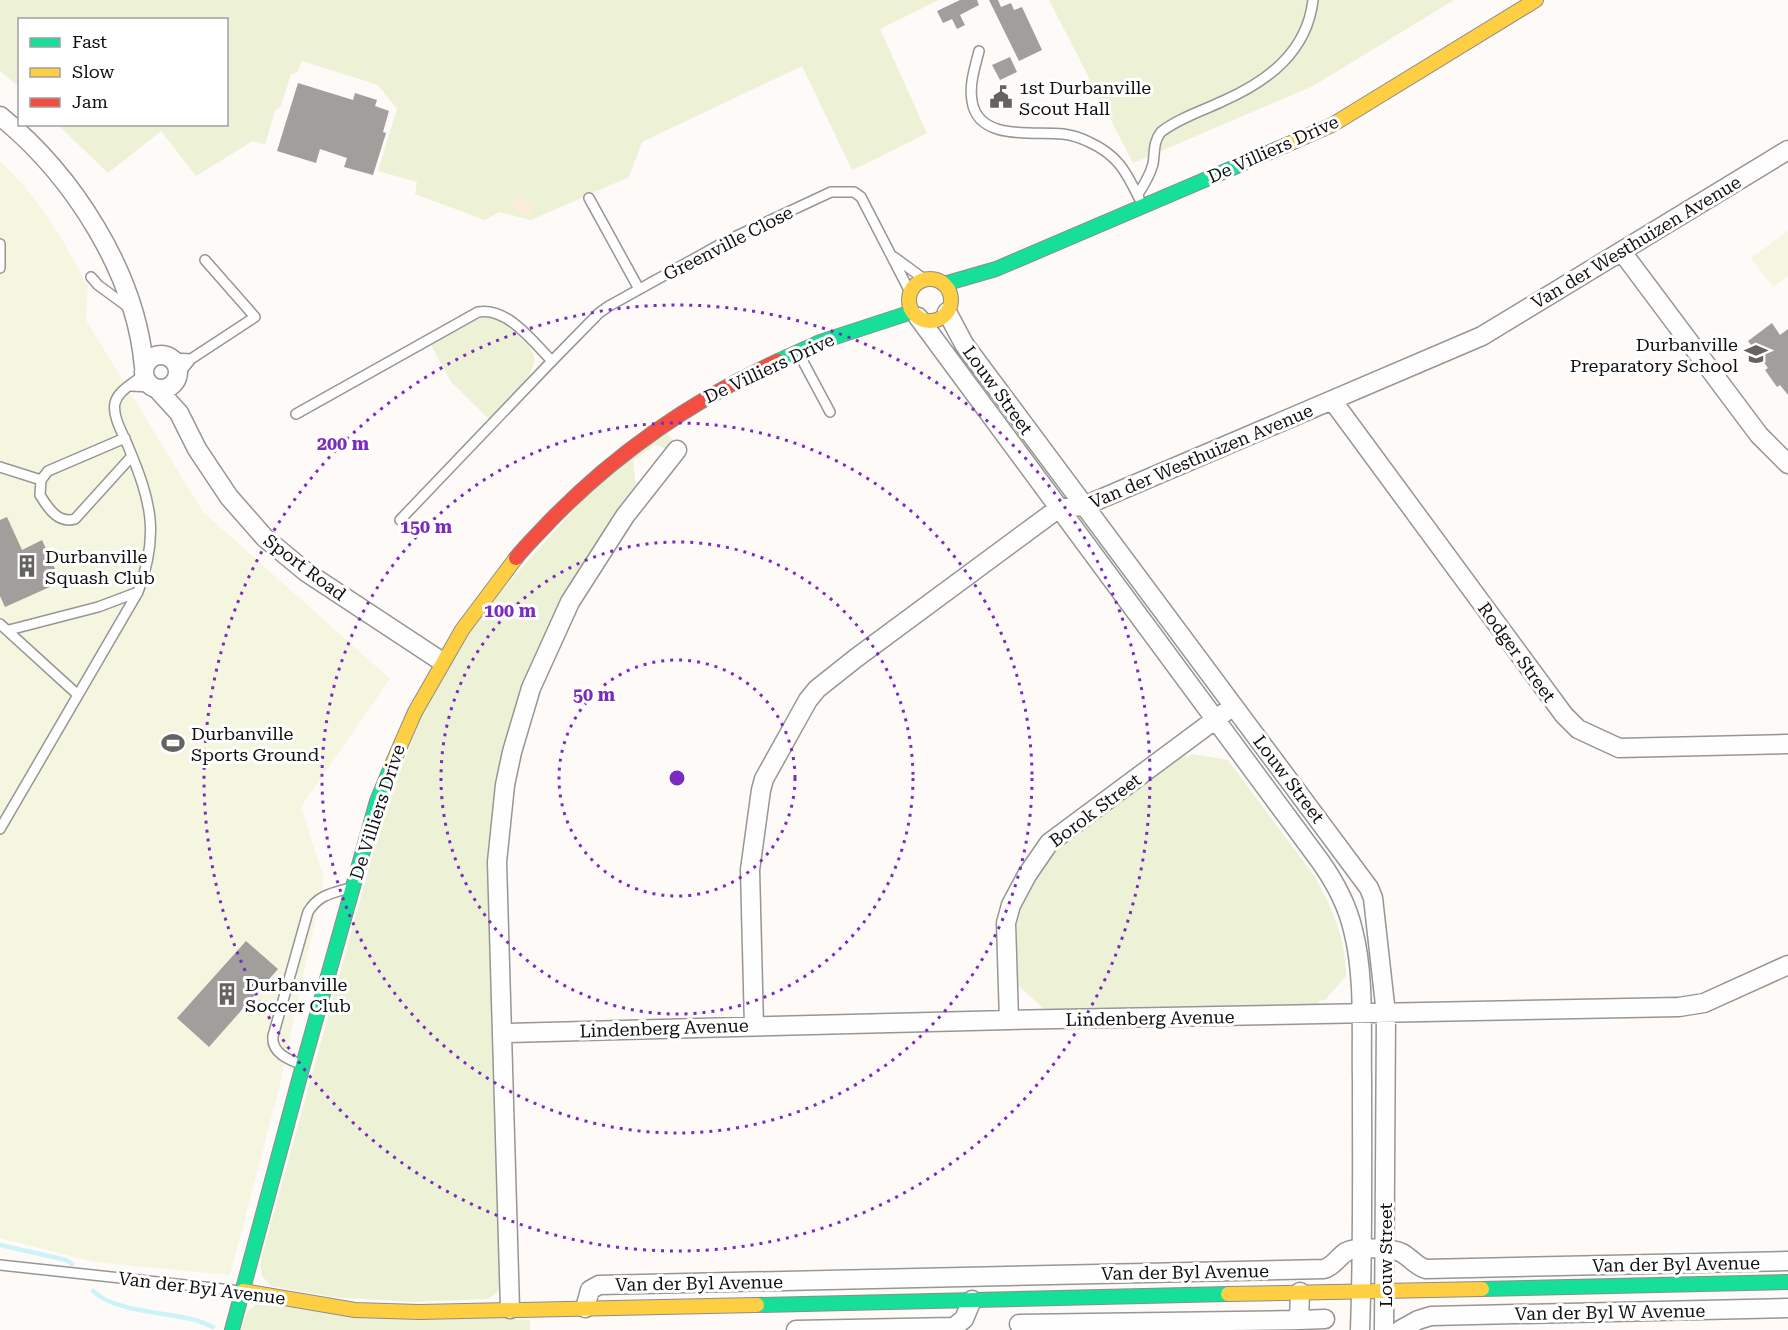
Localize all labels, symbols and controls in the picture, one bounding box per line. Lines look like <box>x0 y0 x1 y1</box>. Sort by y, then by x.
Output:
legend <box>18 18 228 126</box>
text: Fast <box>72 31 107 52</box>
text: Slow <box>72 61 114 82</box>
place label: 1st Durbanville Scout Hall <box>1019 77 1151 119</box>
public building icon: 1st Durbanville Scout Hall <box>988 84 1014 110</box>
text: Jam <box>72 91 108 112</box>
street label: De Villiers Drive <box>1204 111 1342 187</box>
street label: Van der Westhuizen Avenue <box>1527 171 1745 313</box>
street label: Greenville Close <box>660 201 796 285</box>
street label: De Villiers Drive <box>701 329 837 407</box>
place label: Durbanville Preparatory School <box>1570 334 1738 376</box>
school or university icon: Durbanville Preparatory School <box>1743 341 1769 367</box>
street label: Louw Street <box>959 342 1037 439</box>
street label: Van der Westhuizen Avenue <box>1086 399 1316 513</box>
text: 200 m <box>317 433 370 454</box>
text: 150 m <box>400 516 453 537</box>
street label: Sport Road <box>260 529 351 605</box>
place label: Durbanville Squash Club <box>45 546 155 588</box>
building icon: Durbanville Squash Club <box>14 553 40 579</box>
street label: Rodger Street <box>1474 598 1560 706</box>
text: 100 m <box>484 600 537 621</box>
text: 50 m <box>573 684 616 705</box>
place label: Durbanville Sports Ground <box>191 723 320 765</box>
sports icon: Durbanville Sports Ground <box>160 730 186 756</box>
street label: Louw Street <box>1249 731 1329 827</box>
street label: De Villiers Drive <box>345 742 409 882</box>
centre of rings <box>667 768 687 788</box>
street label: Borok Street <box>1045 769 1145 851</box>
place label: Durbanville Soccer Club <box>245 974 351 1016</box>
building icon: Durbanville Soccer Club <box>214 981 240 1007</box>
street label: Lindenberg Avenue <box>1065 1006 1235 1030</box>
street label: Lindenberg Avenue <box>579 1015 749 1041</box>
street label: Louw Street <box>1375 1202 1396 1307</box>
street label: Van der Byl Avenue <box>1592 1252 1760 1276</box>
street label: Van der Byl Avenue <box>1101 1260 1269 1284</box>
street label: Van der Byl Avenue <box>117 1267 287 1309</box>
street label: Van der Byl Avenue <box>615 1271 783 1295</box>
street label: Van der Byl W Avenue <box>1514 1300 1706 1324</box>

